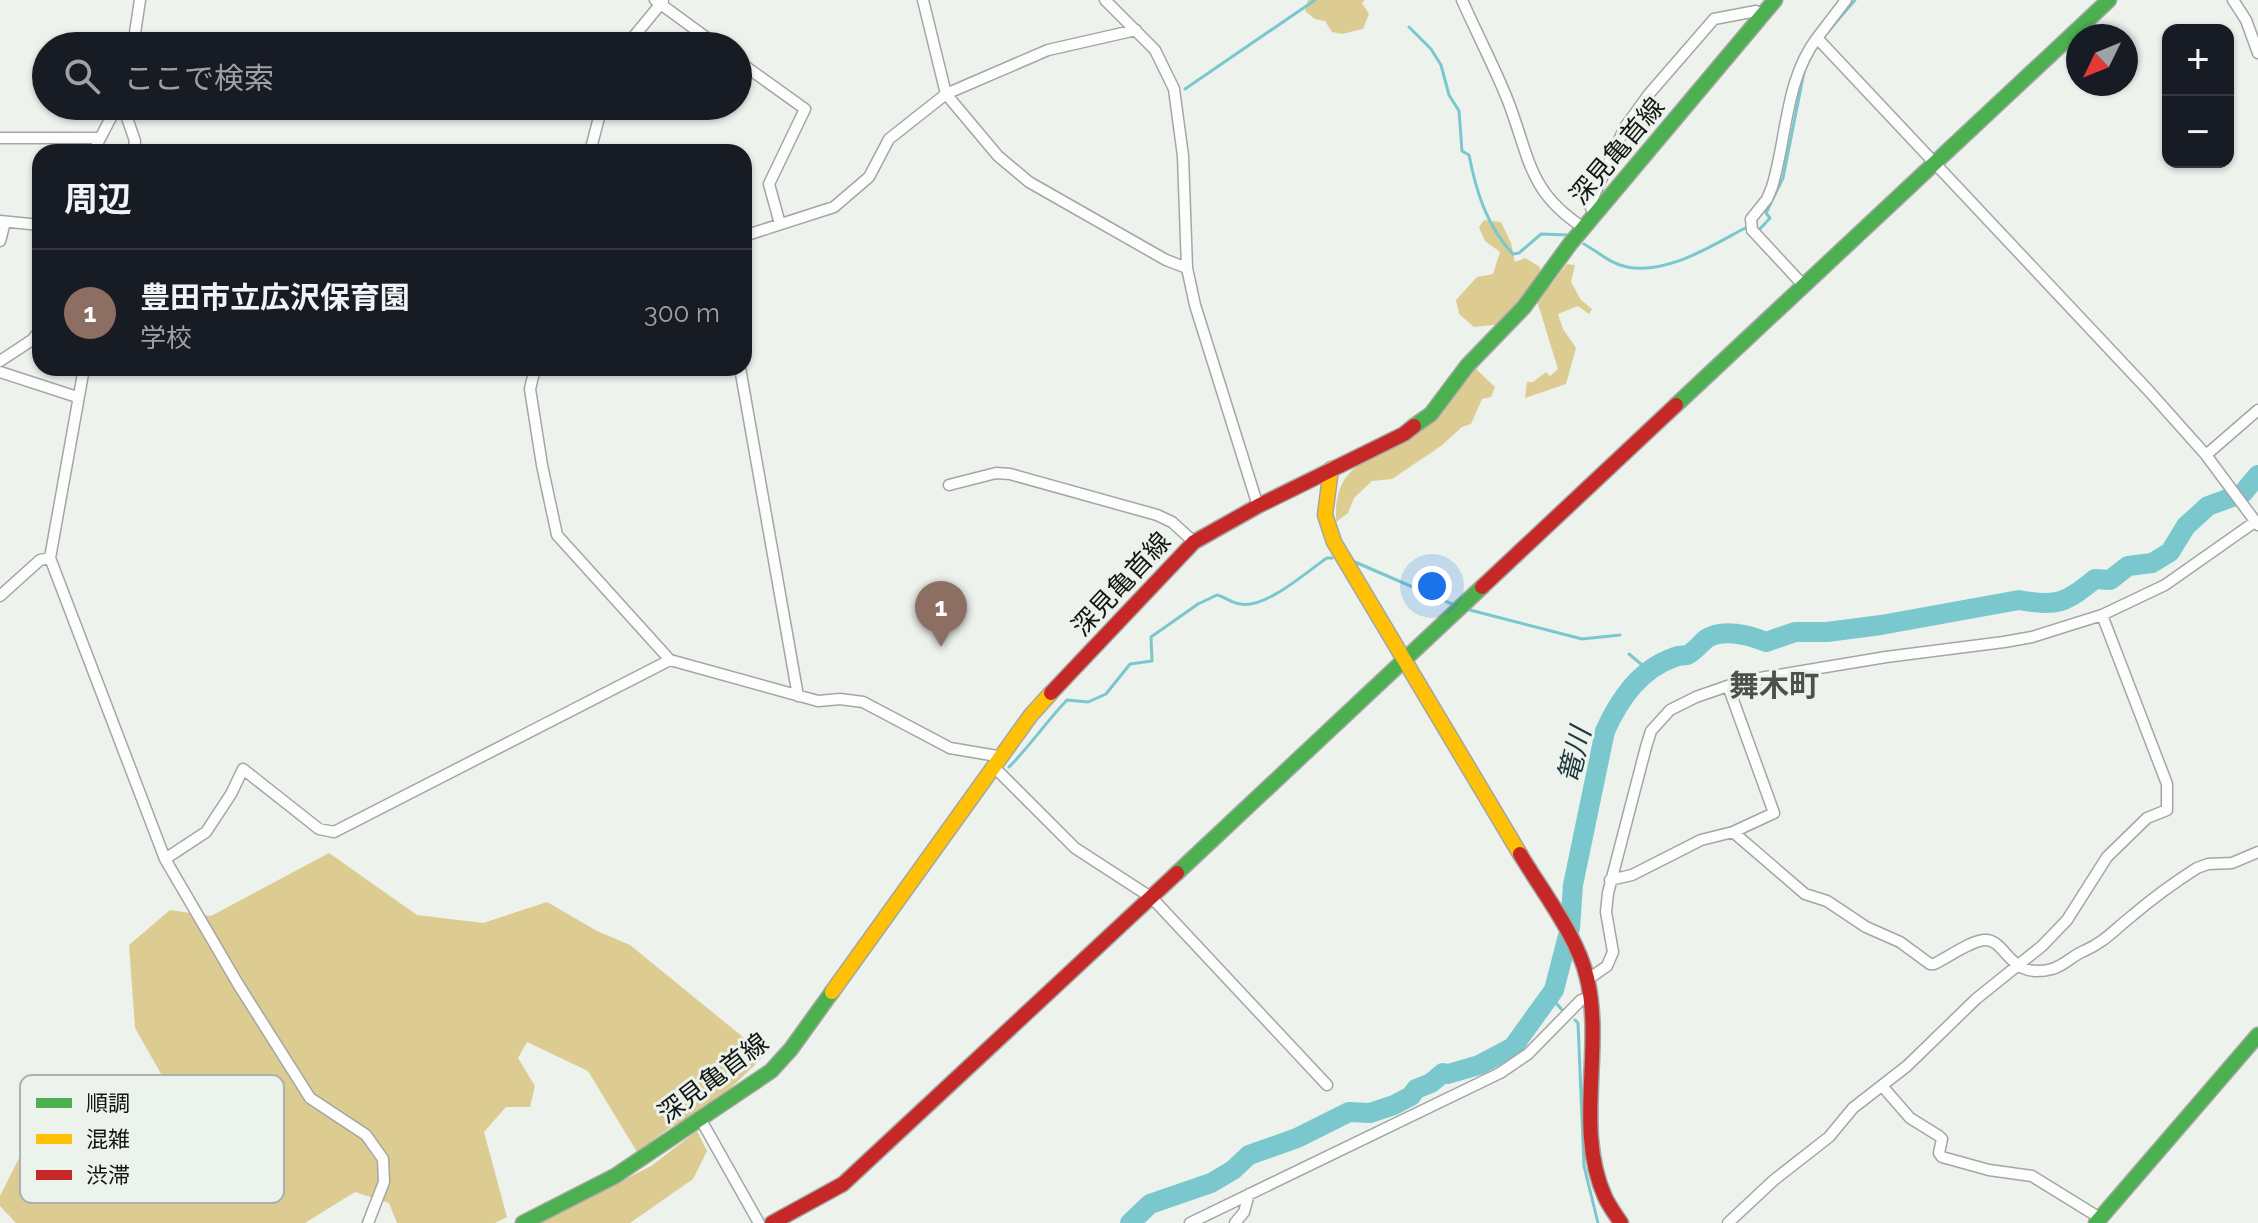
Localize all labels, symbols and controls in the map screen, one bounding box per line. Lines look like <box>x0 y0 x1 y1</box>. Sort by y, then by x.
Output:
north arrow <box>2066 24 2138 96</box>
map controls <box>2162 24 2234 168</box>
button: + <box>2162 24 2234 96</box>
search box <box>32 32 752 120</box>
icon: search <box>60 54 104 98</box>
text: ここで検索 <box>124 61 274 96</box>
street label: 深見亀首線 <box>1564 92 1670 210</box>
button: − <box>2162 96 2234 168</box>
text: 周辺 <box>64 179 132 219</box>
text: 豊田市立広沢保育園 <box>140 280 410 315</box>
text: 1 <box>84 298 96 328</box>
text: 300 m <box>644 298 720 328</box>
text: 学校 <box>140 323 192 353</box>
street label: 深見亀首線 <box>1066 526 1176 642</box>
your location <box>1412 566 1452 606</box>
pin: 1 <box>915 581 967 647</box>
district label: 舞木町 <box>1729 668 1819 703</box>
water label: 篭川 <box>1552 721 1598 786</box>
street label: 深見亀首線 <box>652 1027 774 1129</box>
legend <box>20 1075 284 1203</box>
text: 順調 <box>86 1090 130 1116</box>
text: 混雑 <box>86 1126 130 1152</box>
text: 渋滞 <box>86 1162 130 1188</box>

